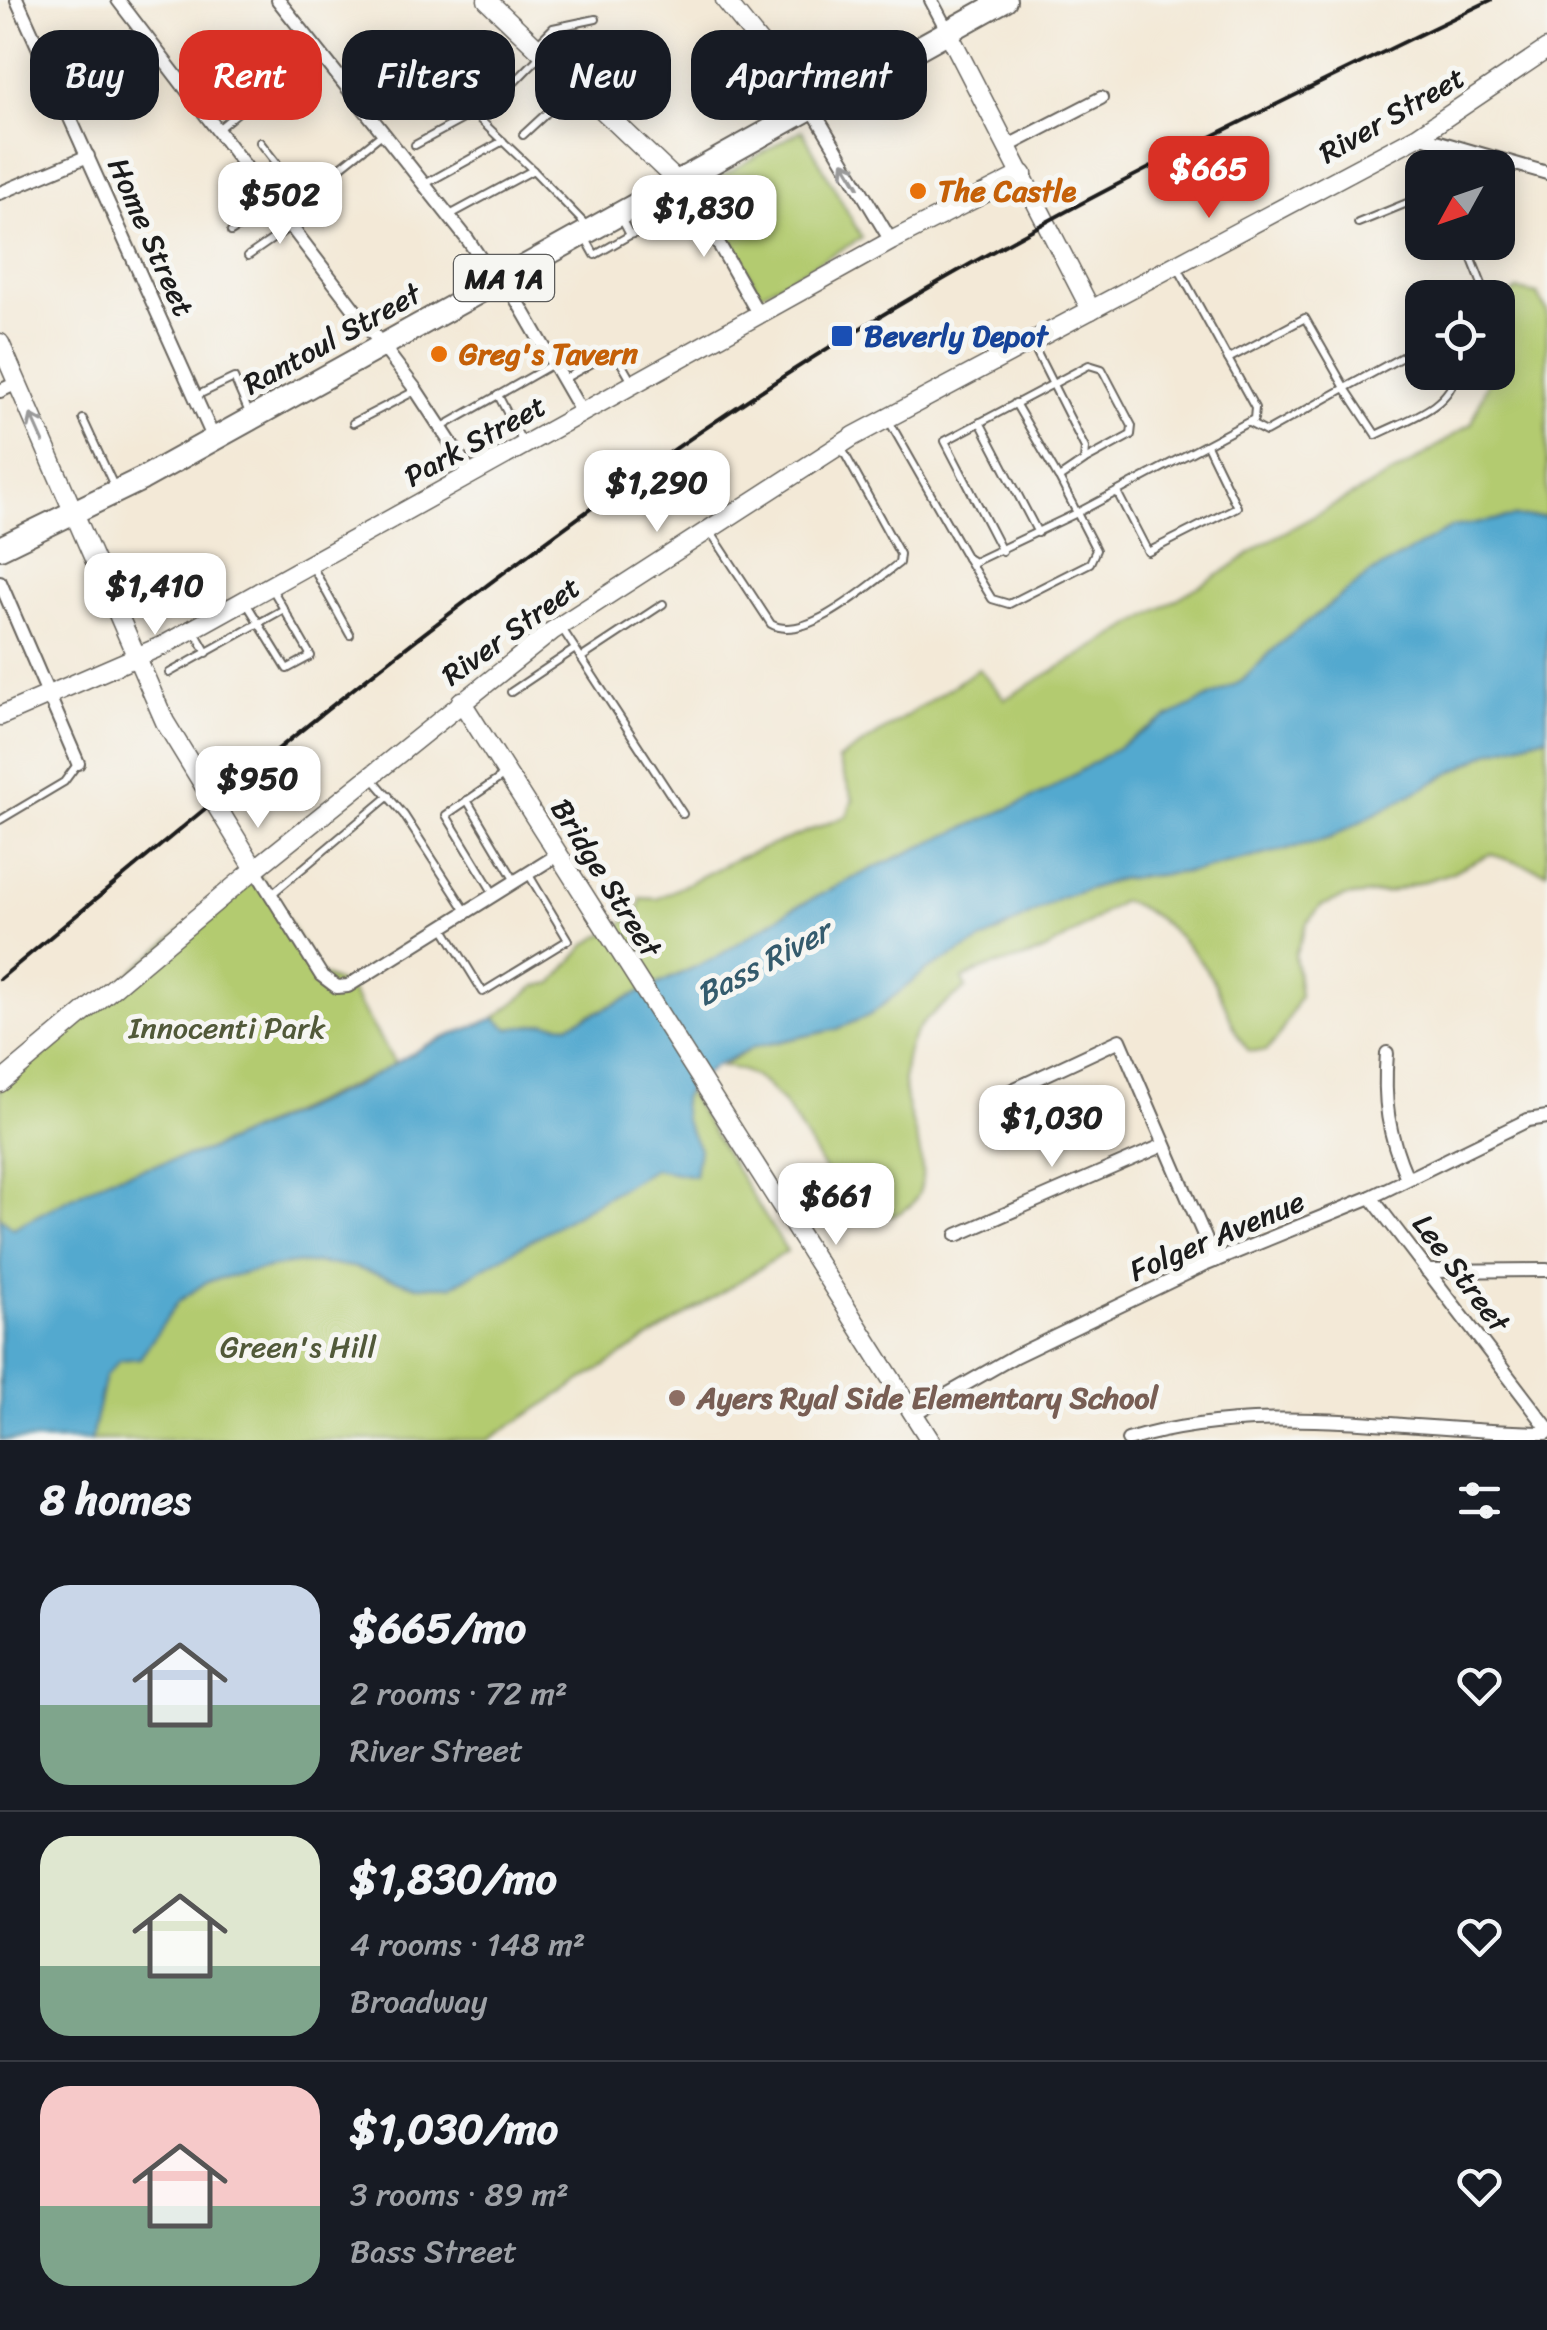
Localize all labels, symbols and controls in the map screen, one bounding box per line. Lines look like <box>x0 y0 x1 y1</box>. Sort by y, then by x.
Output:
chip: Buy <box>30 30 159 120</box>
chip: Rent <box>179 30 322 120</box>
chip: Filters <box>342 30 515 120</box>
chip: New <box>535 30 671 120</box>
chip: Apartment <box>691 30 927 120</box>
street label: River Street <box>1308 51 1476 179</box>
pin: $665 <box>1150 136 1268 221</box>
text: $665 <box>1170 140 1248 197</box>
street label: Home Street <box>92 148 210 326</box>
north arrow <box>1405 150 1515 260</box>
map controls <box>1405 150 1515 390</box>
one-way arrow <box>841 160 861 189</box>
pin: $502 <box>221 162 339 247</box>
place label: The Castle <box>938 164 1077 218</box>
text: $502 <box>240 166 320 223</box>
pin: $1,830 <box>623 175 785 260</box>
text: $1,830 <box>654 179 754 236</box>
marker: The Castle <box>907 180 929 202</box>
road number: MA 1A <box>454 255 554 301</box>
street label: Rantoul Street <box>233 267 433 410</box>
button: locate <box>1405 280 1515 390</box>
place label: Beverly Depot <box>864 309 1049 363</box>
marker: Beverly Depot <box>829 323 855 349</box>
place label: Greg's Tavern <box>459 327 639 381</box>
marker: Greg's Tavern <box>428 343 450 365</box>
street label: Park Street <box>393 379 557 503</box>
one-way arrow <box>27 413 45 444</box>
pin: $1,290 <box>576 450 738 535</box>
text: $1,290 <box>606 454 708 511</box>
pin: $1,410 <box>74 553 236 638</box>
text: $1,410 <box>106 557 204 614</box>
street label: River Street <box>430 561 592 701</box>
pin: $950 <box>199 746 317 831</box>
text: $950 <box>218 750 298 807</box>
street label: Bridge Street <box>535 787 678 970</box>
water label: Bass River <box>685 901 846 1022</box>
park label: Innocenti Park <box>128 1001 326 1055</box>
pin: $1,030 <box>971 1085 1133 1170</box>
text: $1,030 <box>1001 1089 1103 1146</box>
pin: $661 <box>777 1163 895 1248</box>
text: $661 <box>800 1167 872 1224</box>
street label: Folger Avenue <box>1121 1175 1313 1297</box>
street label: Lee Street <box>1398 1201 1525 1346</box>
park label: Green's Hill <box>220 1320 377 1374</box>
place label: Ayers Ryal Side Elementary School <box>695 1371 1159 1425</box>
marker: Ayers Ryal Side Elementary School <box>666 1387 688 1409</box>
text: 8 homes <box>40 1463 191 1537</box>
icon: filters <box>1452 1473 1507 1528</box>
text: $665/mo <box>350 1591 526 1665</box>
icon: home <box>120 1625 240 1745</box>
icon: heart <box>1452 1658 1507 1713</box>
text: 2 rooms · 72 m² <box>350 1665 568 1722</box>
text: River Street <box>350 1722 523 1779</box>
text: $1,830/mo <box>350 1842 557 1916</box>
icon: home <box>120 1876 240 1996</box>
icon: heart <box>1452 1909 1507 1964</box>
text: 4 rooms · 148 m² <box>350 1916 585 1973</box>
text: Broadway <box>350 1973 487 2030</box>
text: $1,030/mo <box>350 2092 558 2166</box>
icon: home <box>120 2126 240 2246</box>
icon: heart <box>1452 2159 1507 2214</box>
text: 3 rooms · 89 m² <box>350 2166 569 2223</box>
text: Bass Street <box>350 2223 517 2280</box>

